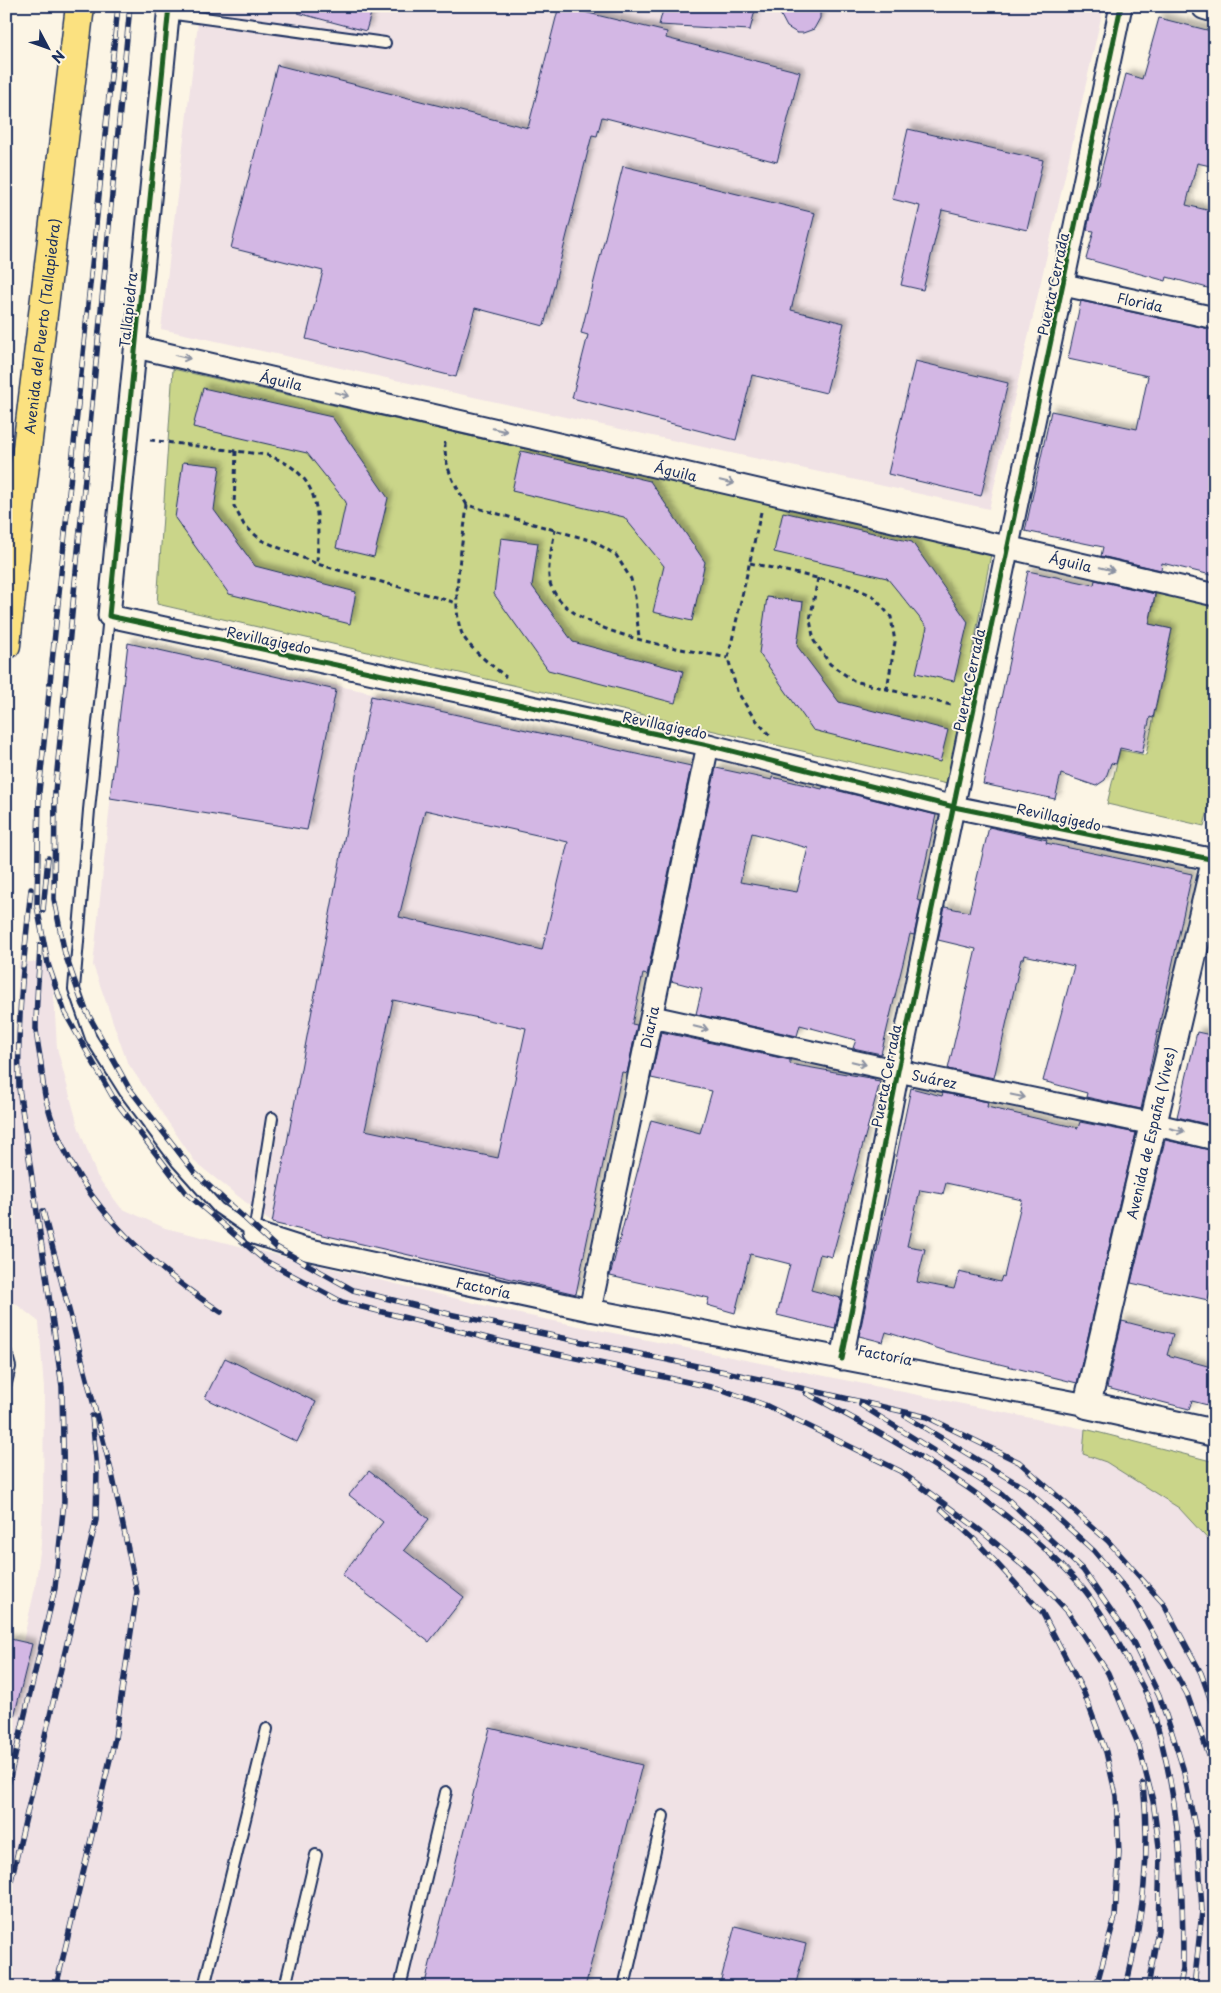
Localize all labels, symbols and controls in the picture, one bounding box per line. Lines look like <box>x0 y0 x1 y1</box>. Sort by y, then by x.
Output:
north arrow <box>22 22 72 72</box>
text: N <box>47 46 70 68</box>
street label: Avenida del Puerto (Tallapiedra) <box>18 217 65 435</box>
street label: Puerta Cerrada <box>1032 230 1074 337</box>
street label: Tallapiedra <box>114 271 142 349</box>
street label: Florida <box>1115 286 1165 317</box>
one-way arrow <box>175 353 191 363</box>
street label: Águila <box>258 365 305 395</box>
one-way arrow <box>333 390 349 399</box>
one-way arrow <box>492 426 508 435</box>
street label: Águila <box>653 456 699 486</box>
one-way arrow <box>718 478 734 487</box>
street label: Águila <box>1047 547 1094 577</box>
one-way arrow <box>1098 565 1114 574</box>
street label: Revillagigedo <box>225 621 313 659</box>
street label: Puerta Cerrada <box>948 626 990 733</box>
street label: Revillagigedo <box>621 706 709 744</box>
street label: Revillagigedo <box>1015 798 1103 836</box>
street label: Diaria <box>634 1004 664 1050</box>
street label: Puerta Cerrada <box>866 1022 906 1129</box>
one-way arrow <box>692 1023 708 1033</box>
street label: Avenida de España (Vives) <box>1121 1045 1181 1221</box>
one-way arrow <box>851 1059 867 1068</box>
street label: Suárez <box>910 1064 959 1094</box>
one-way arrow <box>1010 1092 1026 1101</box>
one-way arrow <box>1169 1126 1185 1135</box>
street label: Factoría <box>454 1271 513 1303</box>
street label: Factoría <box>856 1339 914 1371</box>

